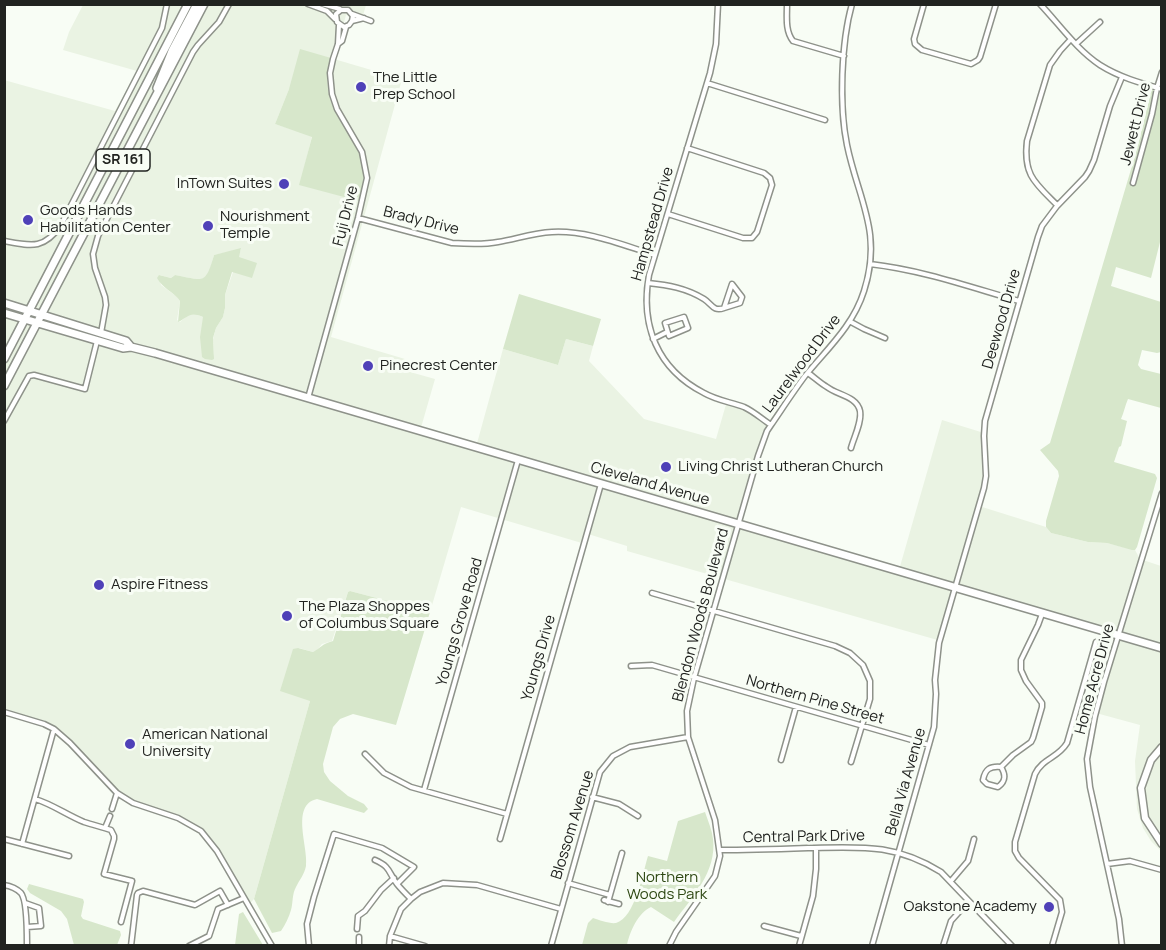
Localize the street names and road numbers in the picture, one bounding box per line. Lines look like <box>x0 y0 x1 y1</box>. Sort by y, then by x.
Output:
street label: Jewett Drive <box>1117 81 1155 167</box>
road number: SR 161 <box>96 149 150 171</box>
street label: Hampstead Drive <box>628 165 678 283</box>
street label: Fuji Drive <box>330 184 362 248</box>
street label: Brady Drive <box>381 203 461 239</box>
street label: Deewood Drive <box>979 267 1025 371</box>
street label: Laurelwood Drive <box>759 311 845 417</box>
street label: Cleveland Avenue <box>589 458 711 510</box>
street label: Blendon Woods Boulevard <box>669 526 733 704</box>
street label: Youngs Grove Road <box>433 556 487 688</box>
street label: Youngs Drive <box>518 613 560 703</box>
street label: Home Acre Drive <box>1072 622 1118 736</box>
street label: Northern Pine Street <box>744 672 886 728</box>
street label: Bella Via Avenue <box>882 726 930 838</box>
street label: Blossom Avenue <box>548 768 598 882</box>
street label: Central Park Drive <box>743 827 865 847</box>

